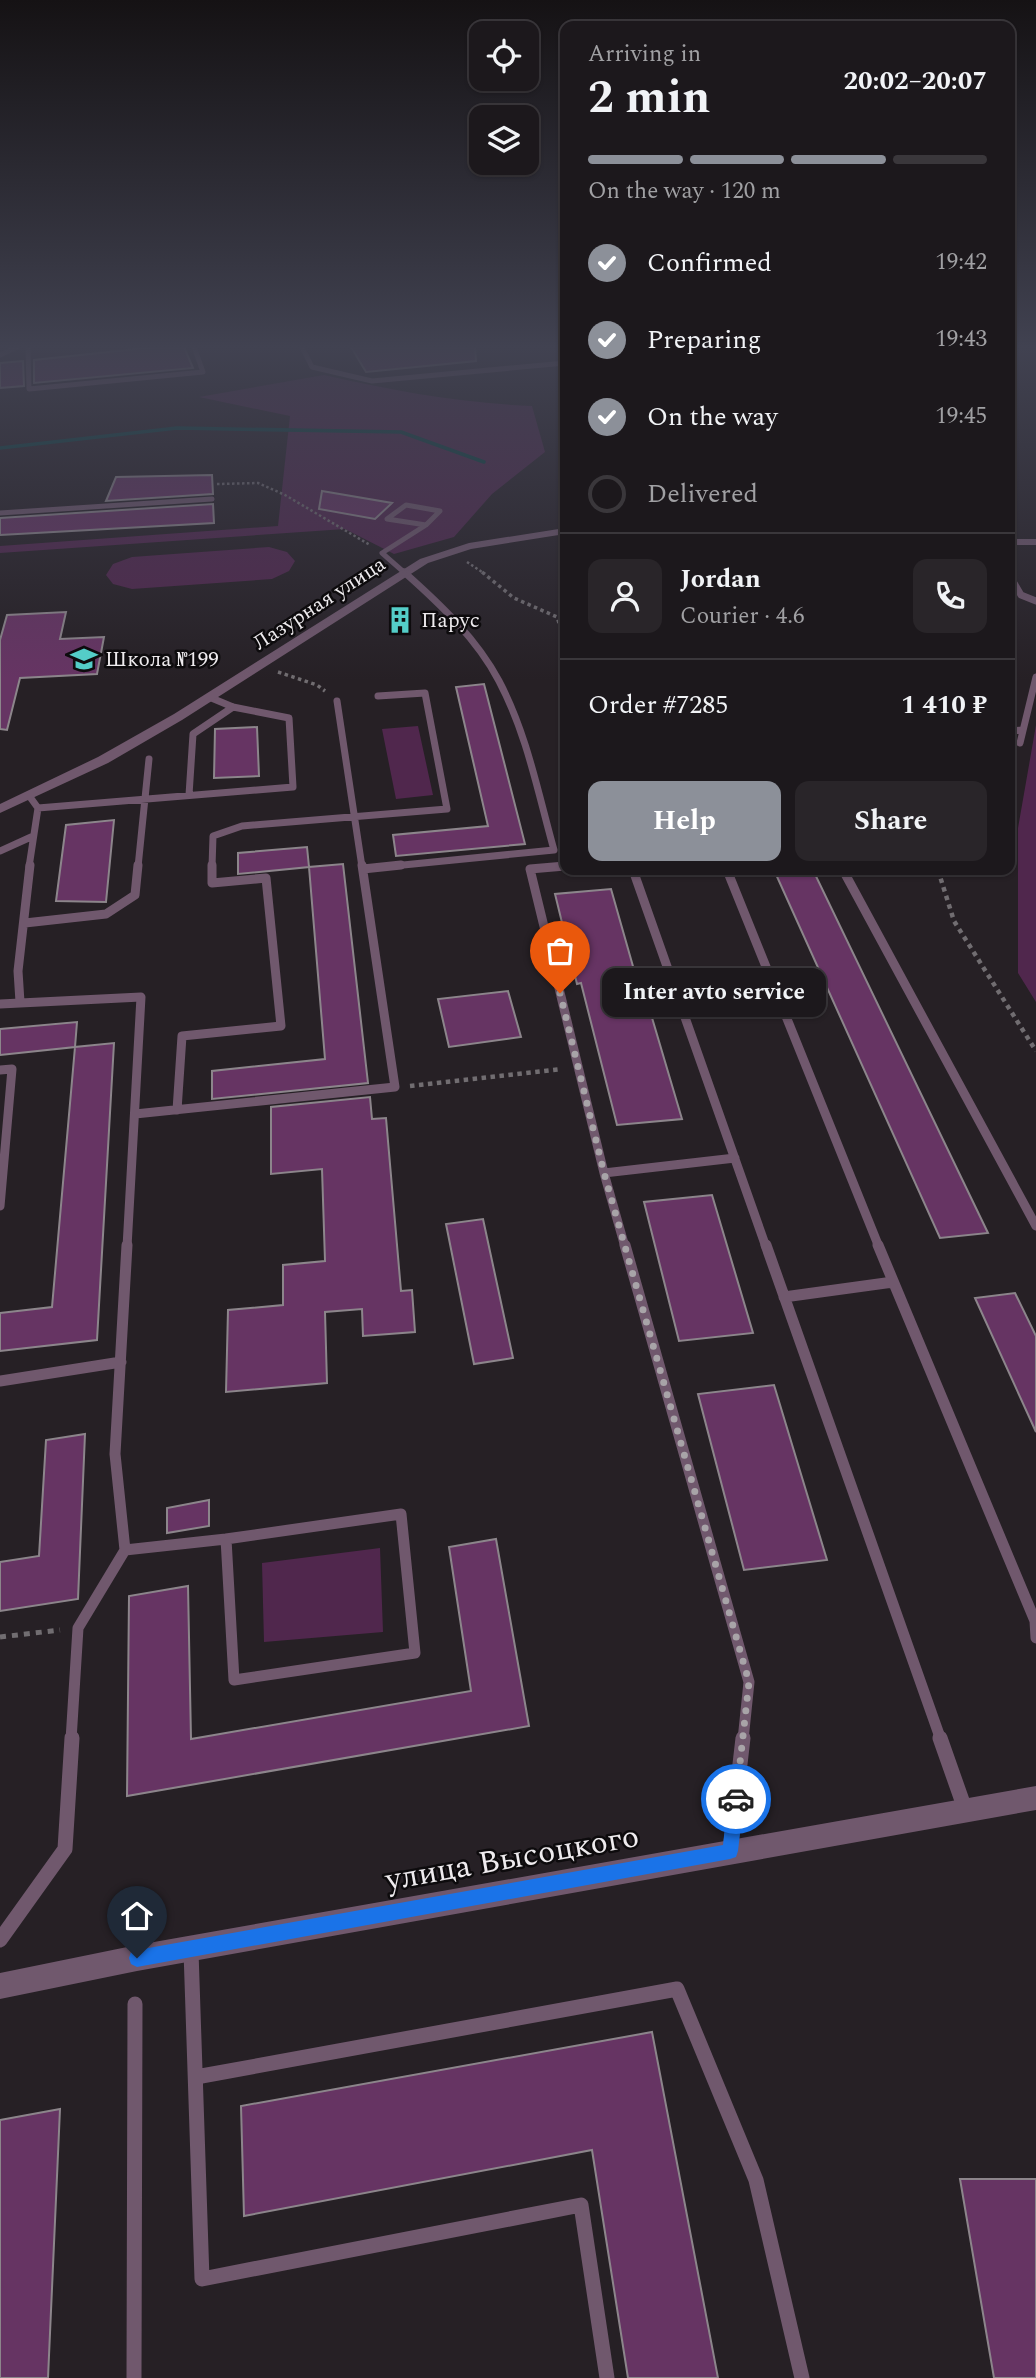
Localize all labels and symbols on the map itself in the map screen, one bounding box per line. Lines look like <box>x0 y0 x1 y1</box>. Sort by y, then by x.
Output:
street label: Лазурная улица <box>247 548 393 659</box>
building icon: Парус <box>385 605 415 635</box>
place label: Парус <box>421 605 480 637</box>
school or university icon: Школа №199 <box>69 644 99 674</box>
place label: Школа №199 <box>105 644 219 676</box>
pin <box>530 921 590 993</box>
callout: Inter avto service <box>602 968 826 1018</box>
courier <box>701 1764 771 1834</box>
street label: улица Высоцкого <box>381 1812 643 1905</box>
pin <box>107 1886 167 1958</box>

